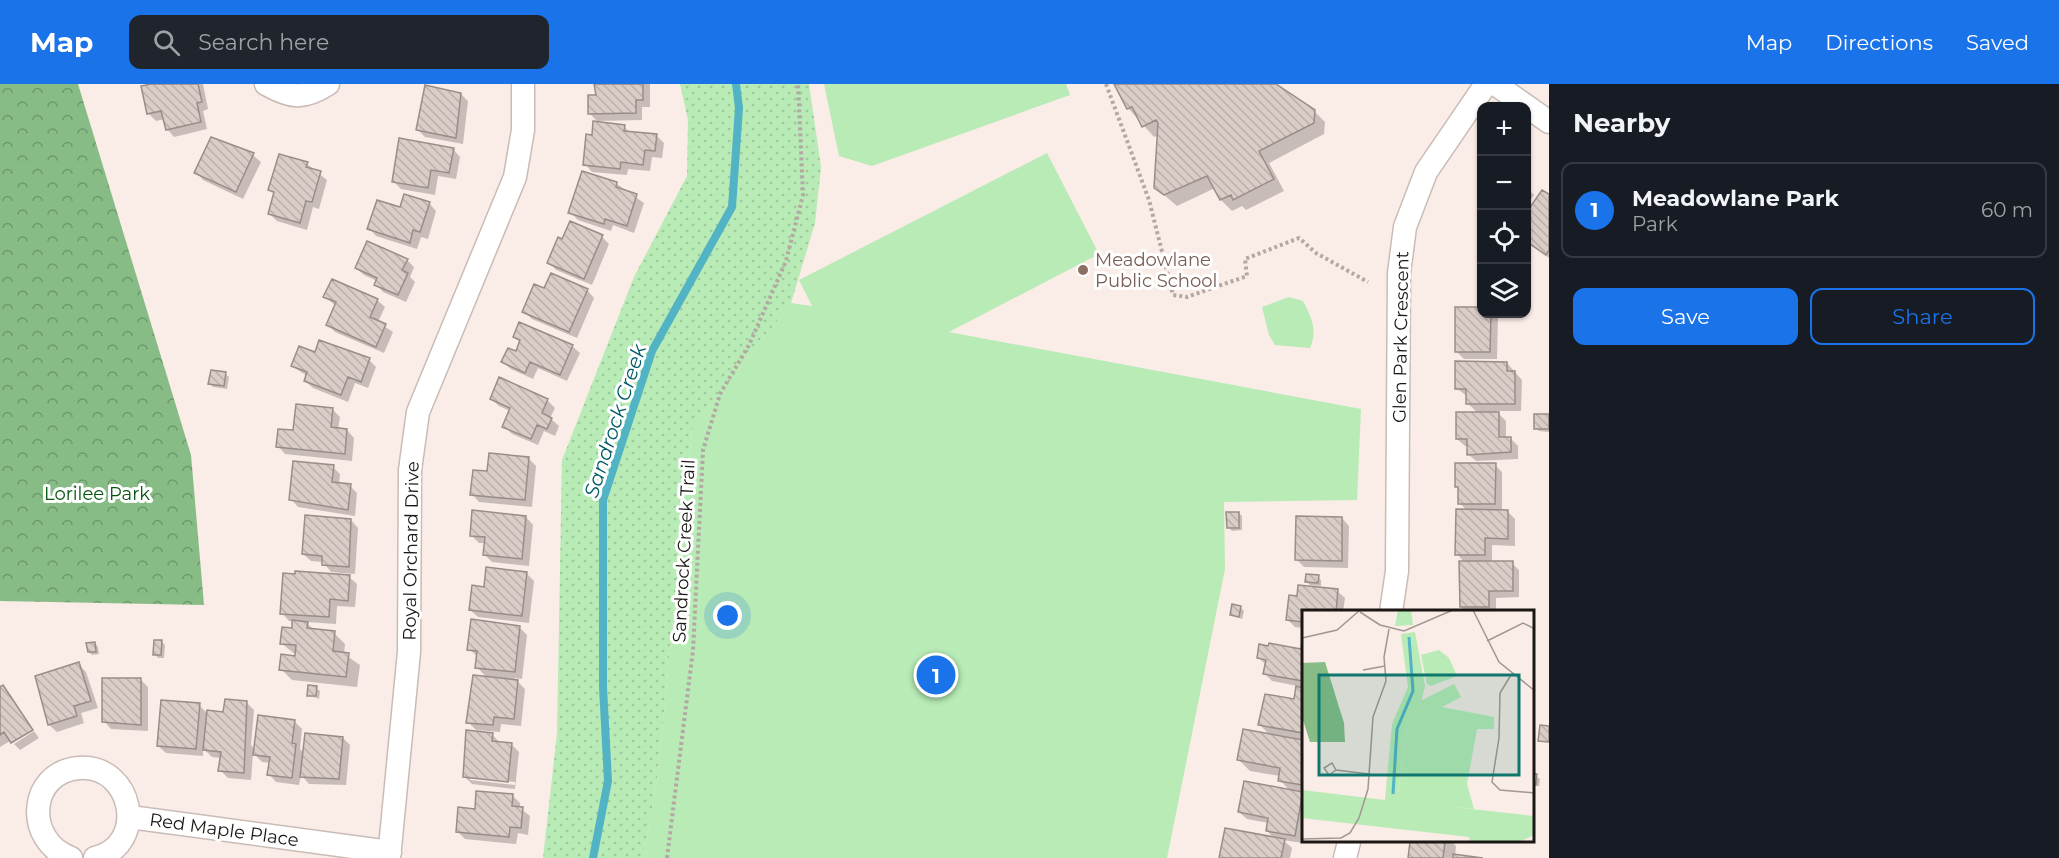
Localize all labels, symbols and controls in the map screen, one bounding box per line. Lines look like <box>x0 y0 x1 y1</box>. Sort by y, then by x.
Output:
search box <box>129 15 549 69</box>
text: Map <box>30 25 93 59</box>
icon: search <box>150 26 183 59</box>
text: Search here <box>198 29 329 56</box>
text: Map <box>1746 30 1792 55</box>
text: Directions <box>1825 30 1933 55</box>
text: Saved <box>1966 30 2029 55</box>
map controls <box>1477 102 1531 318</box>
button: + <box>1477 102 1531 156</box>
text: Nearby <box>1573 107 1670 139</box>
button: − <box>1477 156 1531 210</box>
text: Meadowlane Park <box>1632 185 1839 212</box>
text: 1 <box>1591 198 1598 222</box>
text: 60 m <box>1981 198 2033 222</box>
button: locate <box>1477 210 1531 264</box>
text: Park <box>1632 212 1678 236</box>
place label: Meadowlane Public School <box>1095 249 1217 292</box>
street label: Glen Park Crescent <box>1389 251 1413 423</box>
marker: Meadowlane Public School <box>1076 263 1090 277</box>
button: layers <box>1477 264 1531 318</box>
button: Save <box>1573 288 1798 345</box>
button: Share <box>1810 288 2035 345</box>
water label: Sandrock Creek <box>579 340 651 501</box>
street label: Sandrock Creek Trail <box>668 459 700 643</box>
street label: Royal Orchard Drive <box>398 461 424 641</box>
park label: Lorilee Park <box>44 483 150 505</box>
your location <box>713 601 742 630</box>
inset map <box>1302 610 1534 843</box>
pin: 1 <box>916 652 956 698</box>
street label: Red Maple Place <box>148 809 300 851</box>

